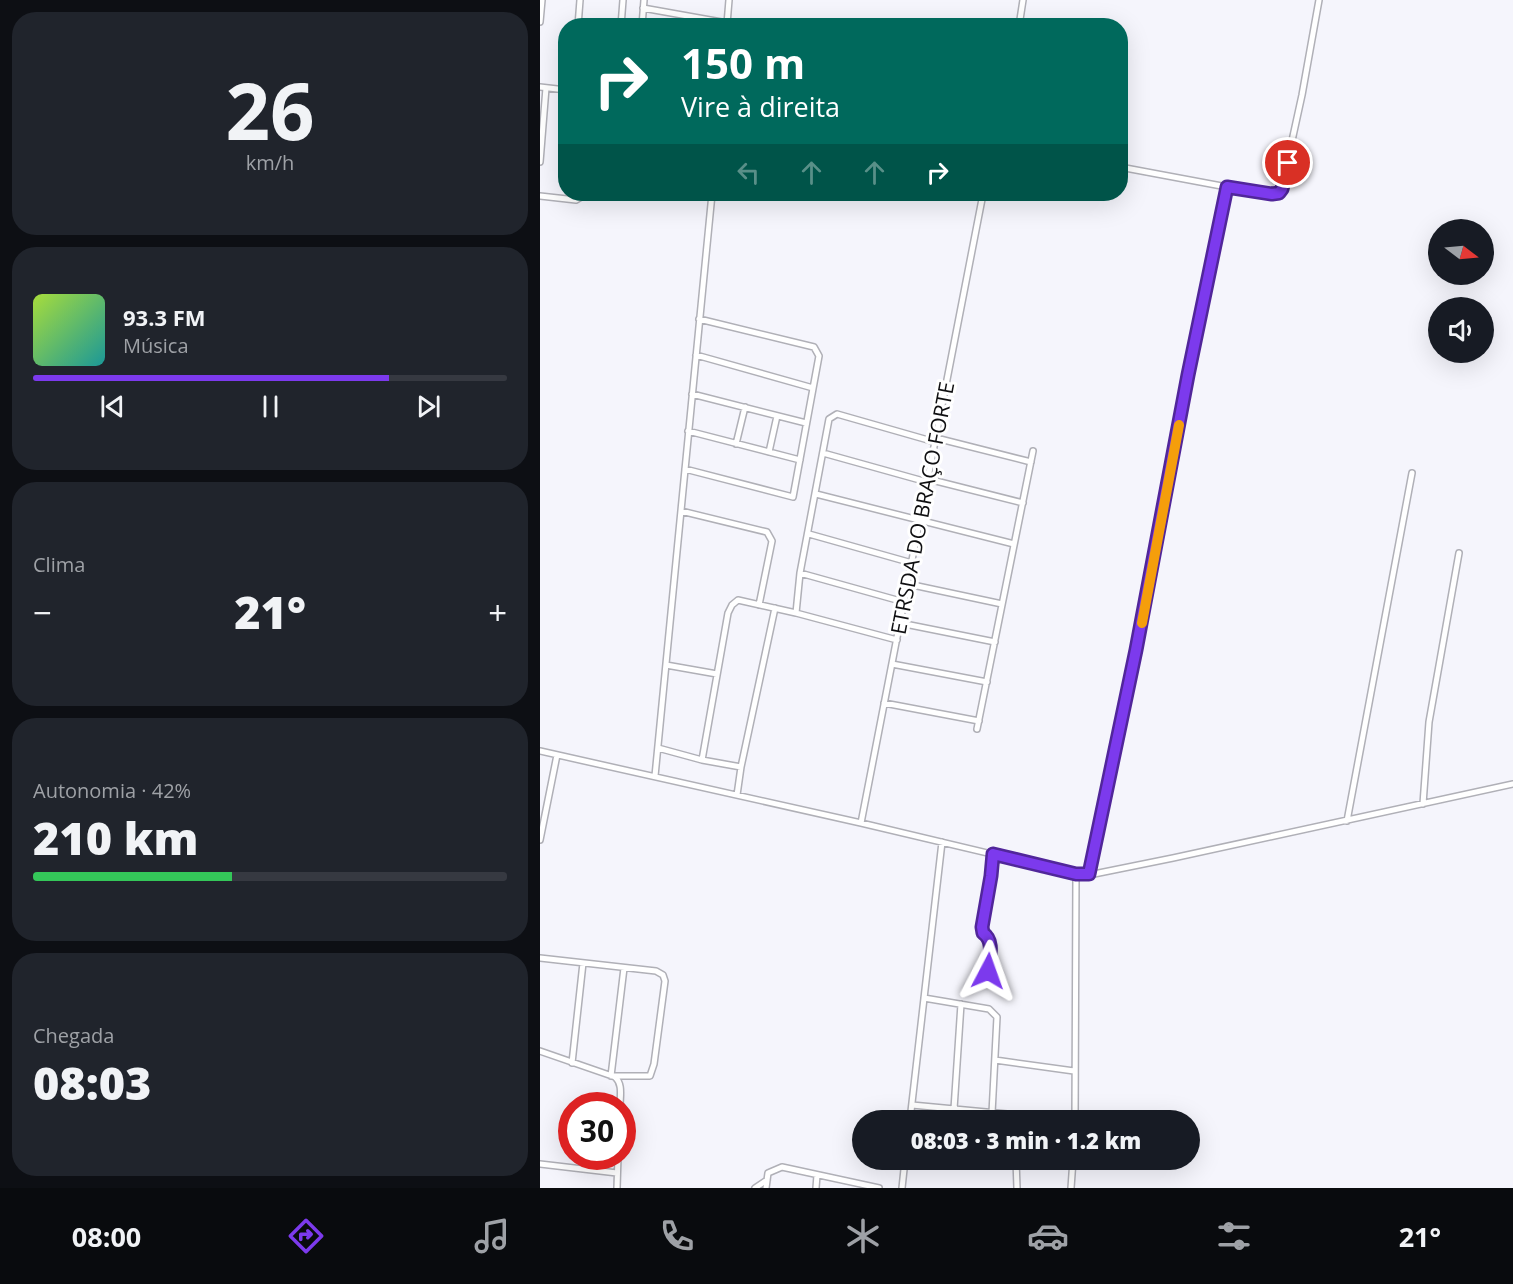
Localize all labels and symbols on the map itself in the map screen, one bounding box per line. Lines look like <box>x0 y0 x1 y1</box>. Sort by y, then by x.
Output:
pin <box>1262 137 1313 188</box>
north arrow <box>1428 219 1494 285</box>
street label: ETRSDA DO BRAÇO FORTE <box>884 379 960 637</box>
position arrow <box>956 939 1020 1003</box>
speed limit sign: 30 <box>558 1092 636 1170</box>

